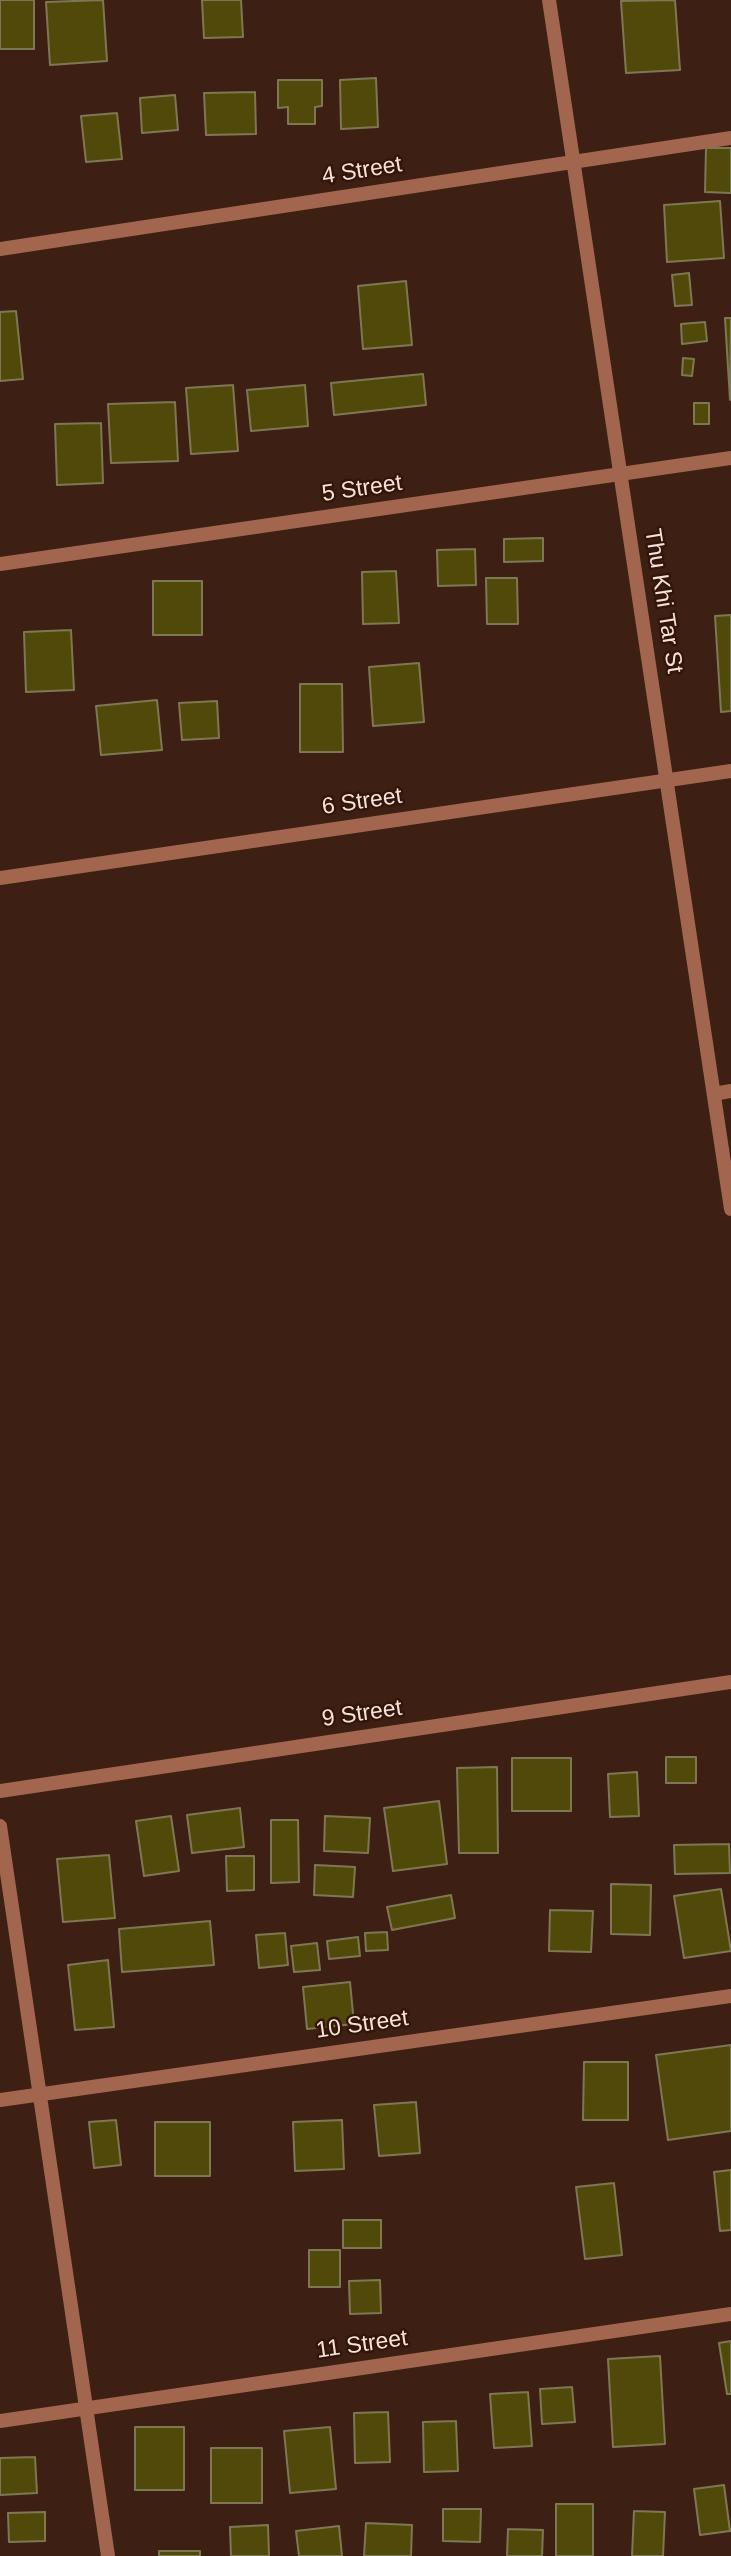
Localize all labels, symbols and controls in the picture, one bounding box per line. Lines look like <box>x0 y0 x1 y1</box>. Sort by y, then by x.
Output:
street label: 4 Street <box>320 151 404 191</box>
street label: 5 Street <box>320 470 404 508</box>
street label: Thu Khi Tar St <box>638 527 688 675</box>
street label: 6 Street <box>320 783 404 821</box>
street label: 9 Street <box>320 1695 404 1733</box>
street label: 10 Street <box>314 2005 410 2045</box>
street label: 11 Street <box>315 2325 409 2365</box>

